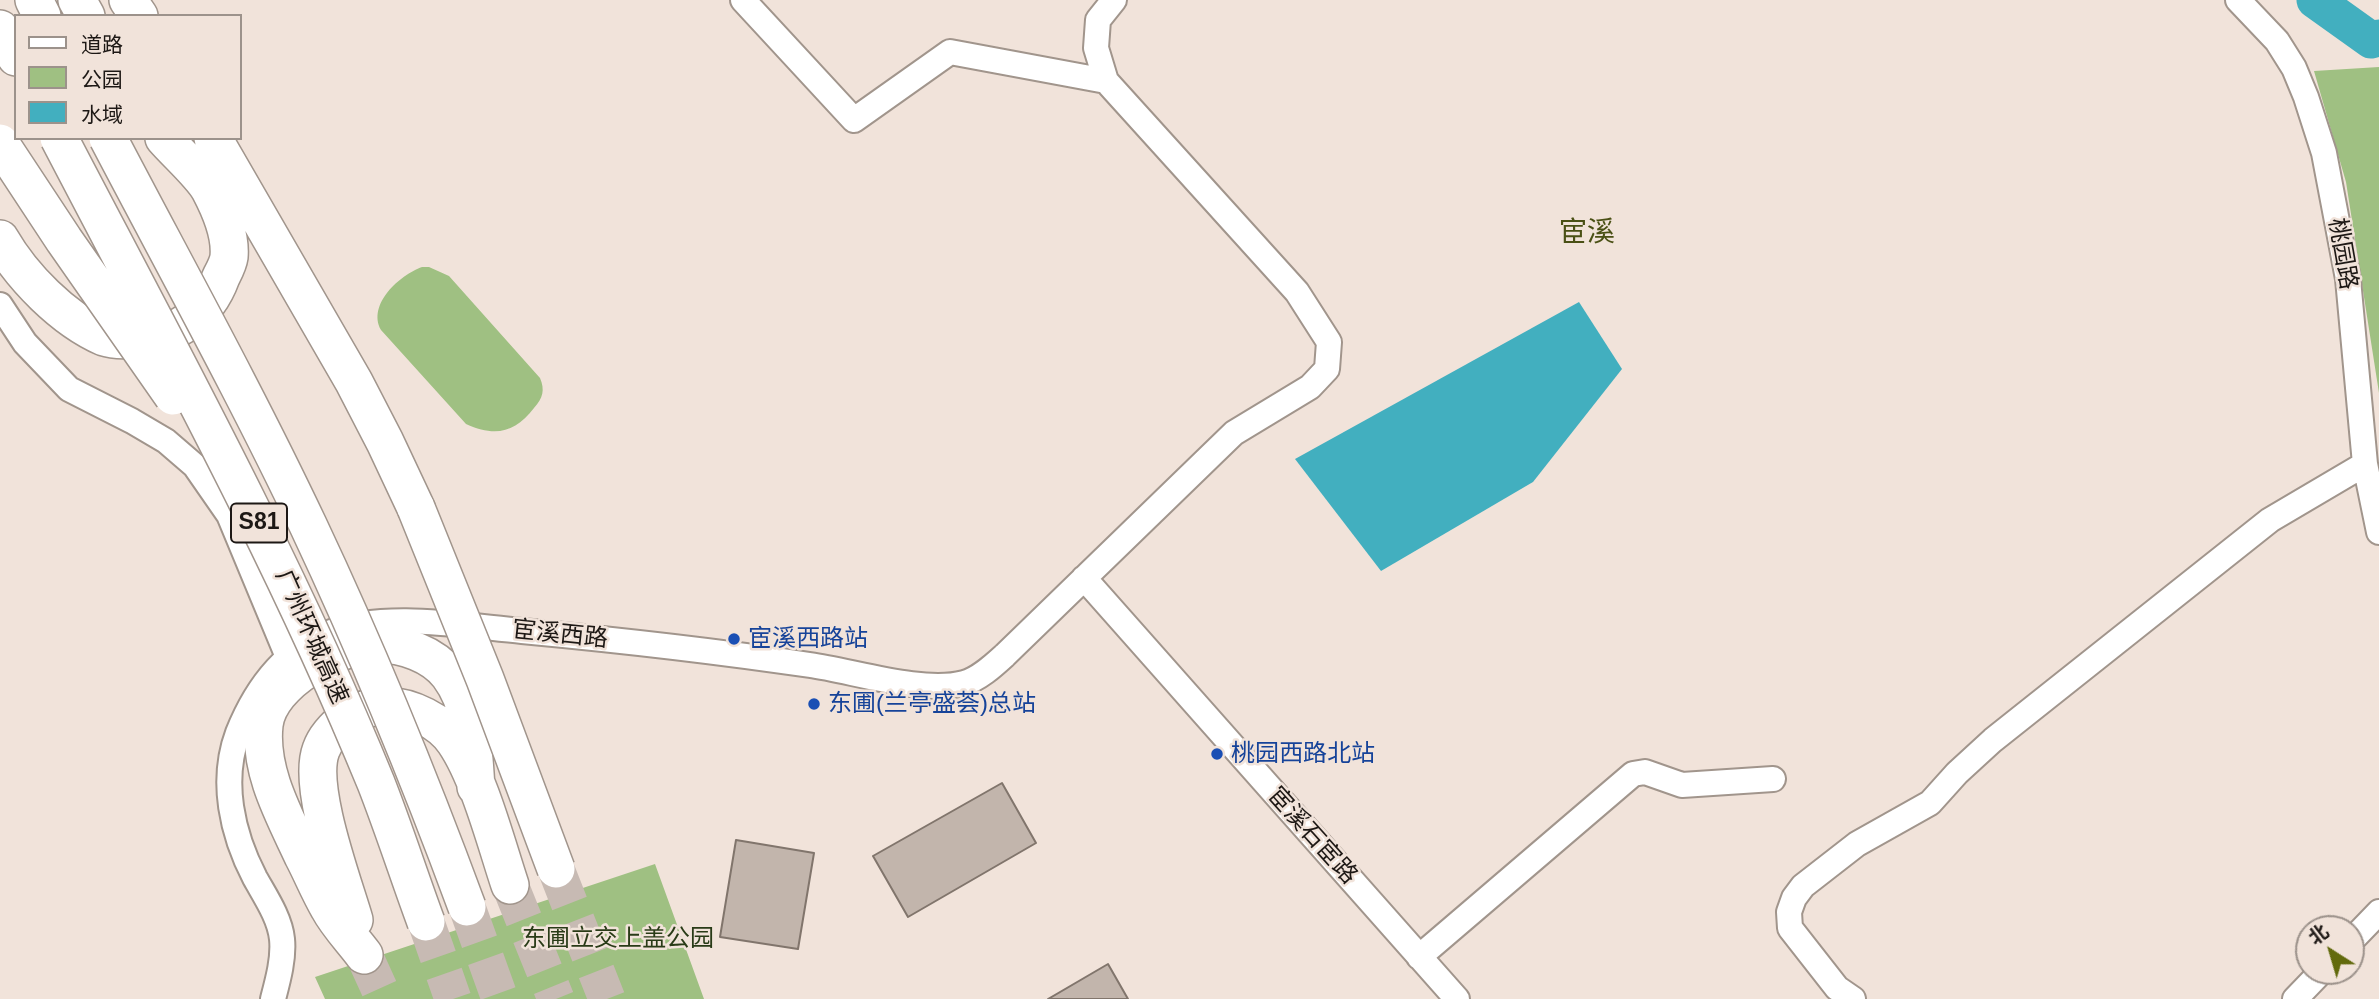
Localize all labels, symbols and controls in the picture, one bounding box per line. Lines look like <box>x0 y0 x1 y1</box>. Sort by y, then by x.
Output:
legend <box>14 14 242 140</box>
text: 道路 <box>81 33 123 56</box>
text: 公园 <box>81 68 123 91</box>
text: 水域 <box>81 103 123 126</box>
district label: 宦溪 <box>1559 216 1615 250</box>
street label: 桃园路 <box>2322 216 2362 292</box>
road number: S81 <box>231 503 287 542</box>
street label: 广州环城高速 <box>269 565 353 709</box>
street label: 宦溪西路 <box>511 616 609 654</box>
place label: 宦溪西路站 <box>748 625 868 653</box>
marker: 宦溪西路站 <box>726 631 742 647</box>
place label: 东圃(兰亭盛荟)总站 <box>828 690 1036 718</box>
marker: 东圃(兰亭盛荟)总站 <box>806 696 822 712</box>
place label: 桃园西路北站 <box>1231 740 1375 768</box>
marker: 桃园西路北站 <box>1209 746 1225 762</box>
street label: 宦溪石宦路 <box>1261 782 1363 890</box>
north arrow <box>2295 915 2365 985</box>
text: 北 <box>2304 920 2332 949</box>
park label: 东圃立交上盖公园 <box>522 925 714 953</box>

